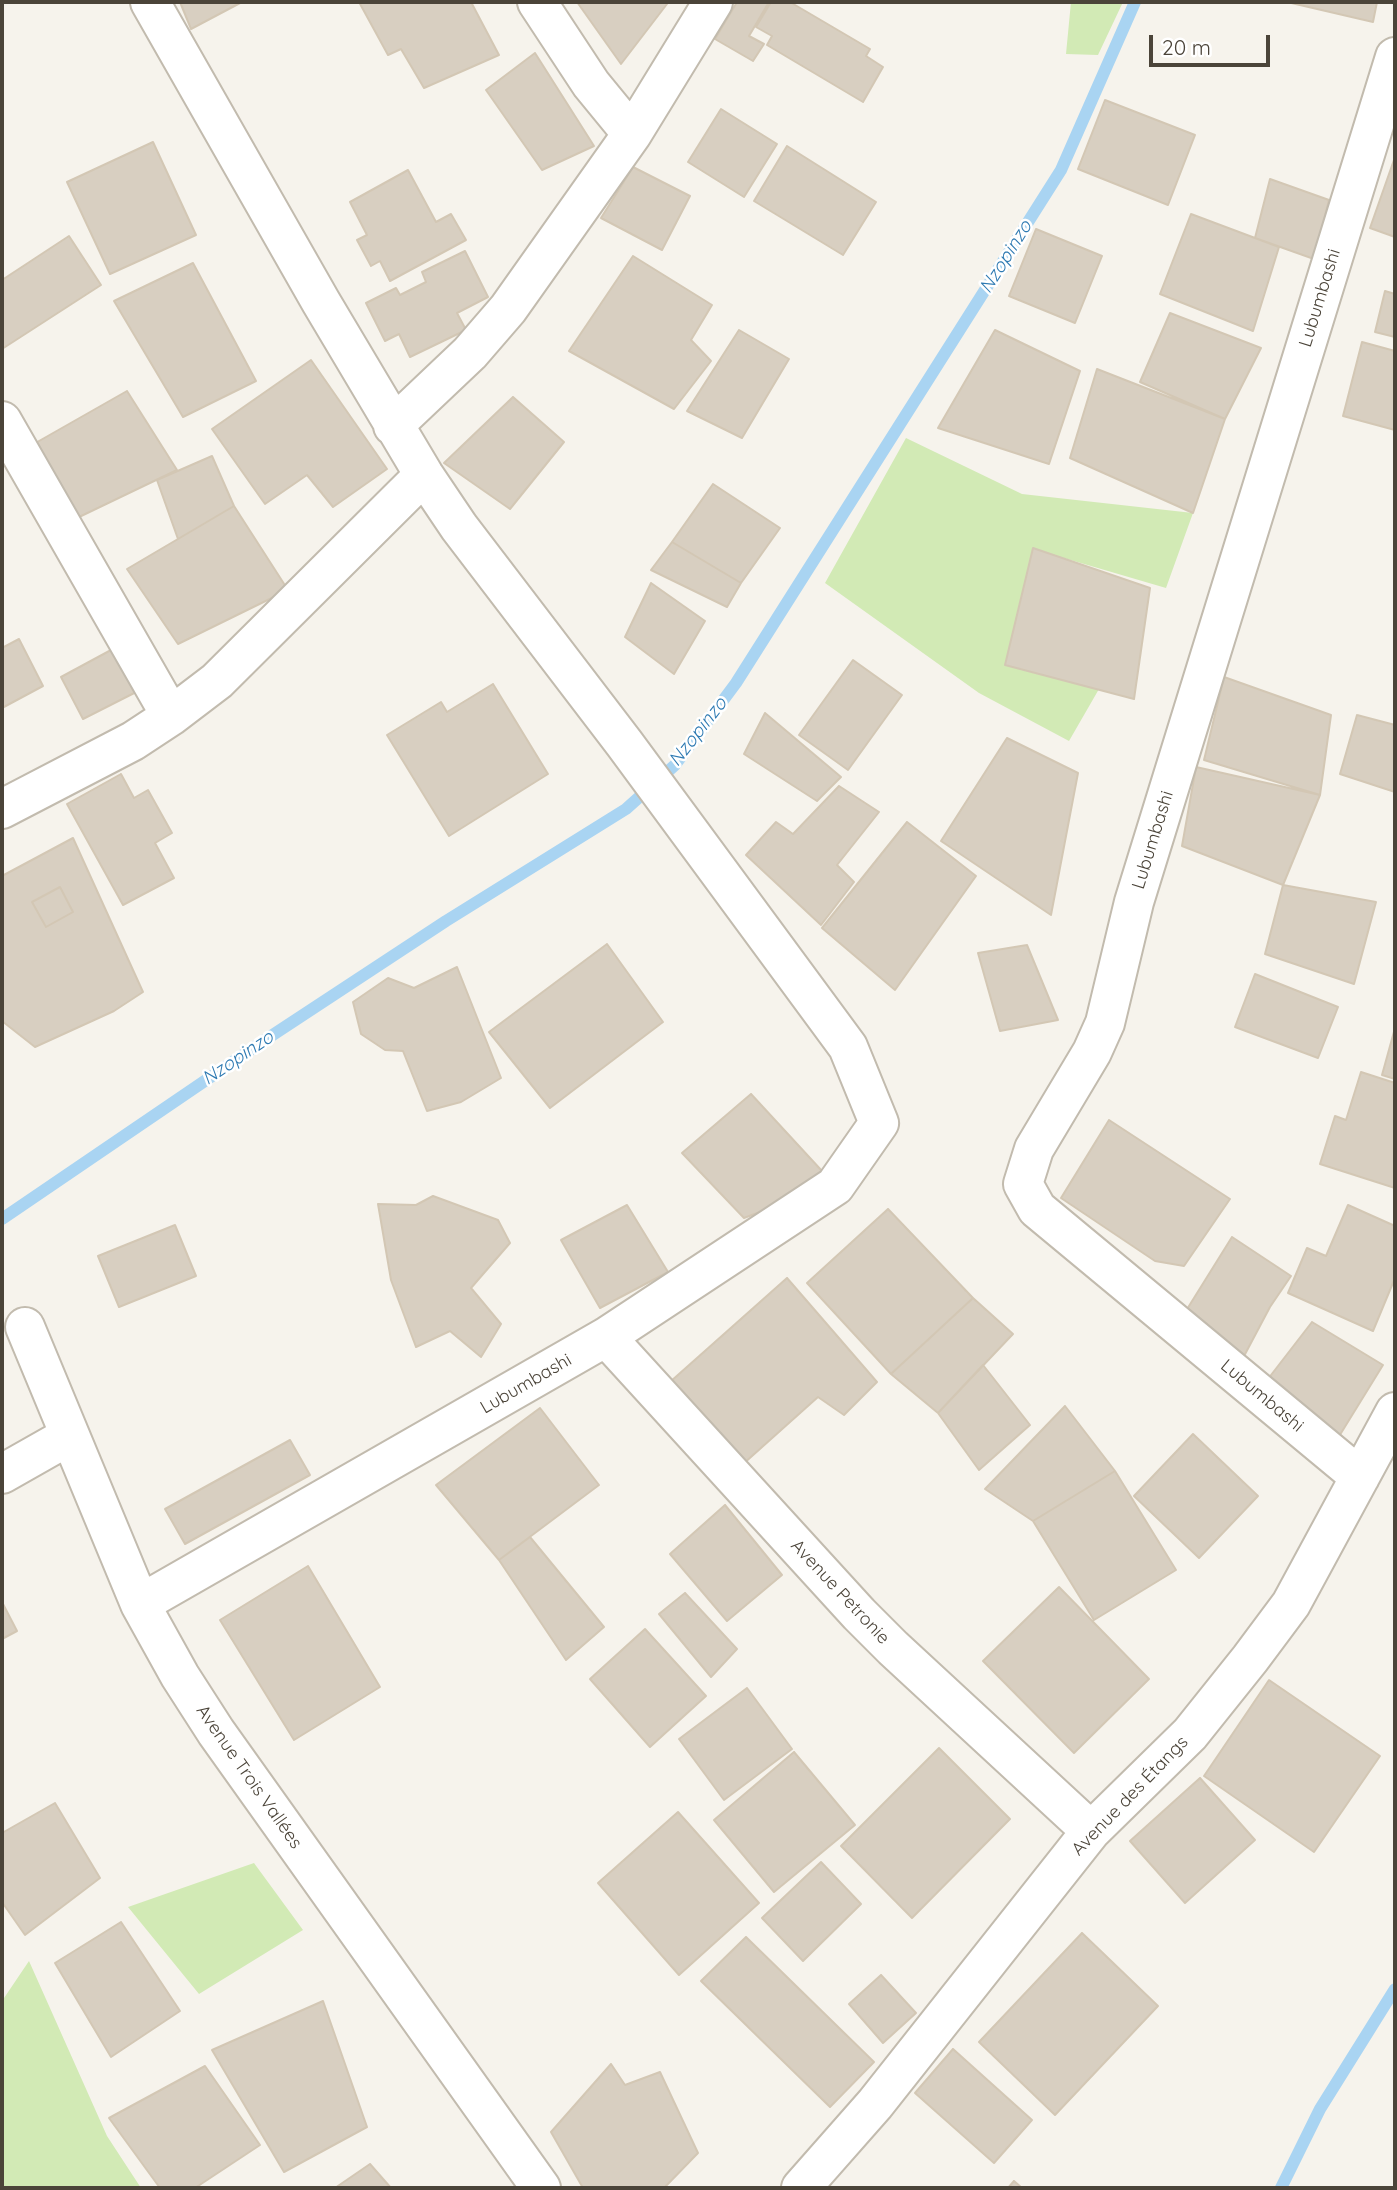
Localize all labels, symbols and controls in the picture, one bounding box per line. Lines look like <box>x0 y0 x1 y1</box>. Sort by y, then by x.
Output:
scale bar <box>1152 21 1273 65</box>
text: 20 m <box>1162 34 1211 60</box>
water label: Nzopinzo <box>975 217 1037 297</box>
street label: Lubumbashi <box>1295 246 1345 350</box>
water label: Nzopinzo <box>664 693 732 771</box>
street label: Lubumbashi <box>1128 788 1178 892</box>
water label: Nzopinzo <box>198 1026 278 1090</box>
street label: Lubumbashi <box>477 1349 575 1419</box>
street label: Lubumbashi <box>1216 1355 1308 1437</box>
street label: Avenue Petronie <box>786 1535 894 1649</box>
street label: Avenue Trois Vallées <box>191 1701 307 1853</box>
street label: Avenue des Étangs <box>1067 1732 1193 1860</box>

